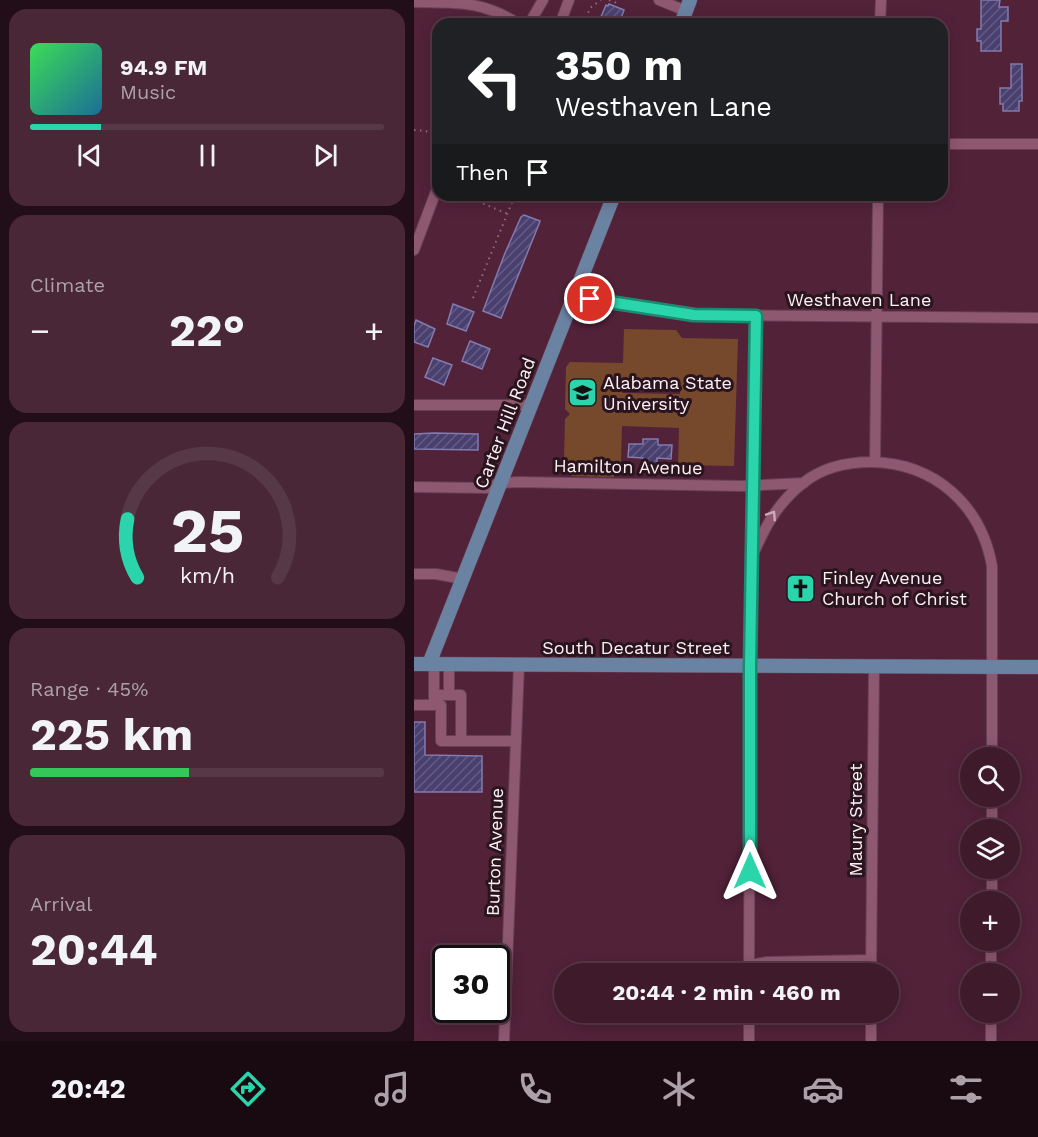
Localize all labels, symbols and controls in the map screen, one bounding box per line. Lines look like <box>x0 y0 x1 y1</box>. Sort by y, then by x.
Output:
text: 350 m <box>555 41 683 90</box>
icon: left <box>456 42 534 120</box>
text: 94.9 FM <box>120 55 207 80</box>
text: Music <box>120 80 176 104</box>
text: Westhaven Lane <box>555 91 772 123</box>
icon: previous <box>73 139 106 172</box>
icon: pause <box>191 139 224 172</box>
icon: next <box>309 139 342 172</box>
icon: arrive <box>521 156 554 189</box>
text: Then <box>456 160 509 185</box>
text: Climate <box>30 273 105 297</box>
pin <box>564 273 615 324</box>
icon: arrive <box>573 282 606 315</box>
street label: Westhaven Lane <box>787 289 931 310</box>
text: 22° <box>169 304 245 357</box>
text: − <box>30 311 50 350</box>
text: + <box>364 311 384 350</box>
street label: Carter Hill Road <box>470 354 539 491</box>
place label: Alabama State University <box>603 372 732 414</box>
school or university icon: Alabama State University <box>566 377 598 409</box>
street label: Hamilton Avenue <box>553 455 703 478</box>
text: 25 <box>170 494 244 567</box>
one-way arrow <box>765 511 777 521</box>
text: km/h <box>179 563 235 588</box>
place label: Finley Avenue Church of Christ <box>822 567 967 609</box>
church icon: Finley Avenue Church of Christ <box>785 572 817 604</box>
street label: South Decatur Street <box>542 637 730 658</box>
text: Range · 45% <box>30 677 148 701</box>
text: 225 km <box>30 708 193 761</box>
map controls <box>960 747 1020 1023</box>
button: search <box>960 747 1020 807</box>
street label: Maury Street <box>845 763 866 877</box>
street label: Burton Avenue <box>482 788 507 916</box>
button: layers <box>960 819 1020 879</box>
position arrow <box>718 839 782 903</box>
button: + <box>960 891 1020 951</box>
text: Arrival <box>30 892 92 916</box>
text: 20:44 <box>30 923 158 976</box>
speed limit sign: 30 <box>432 945 510 1023</box>
button: − <box>960 963 1020 1023</box>
text: 20:44 · 2 min · 460 m <box>612 980 841 1005</box>
icon: directions <box>227 1068 269 1110</box>
icon: music <box>371 1068 413 1110</box>
icon: phone <box>514 1068 556 1110</box>
icon: climate <box>658 1068 700 1110</box>
icon: car <box>802 1068 844 1110</box>
icon: filters <box>945 1068 987 1110</box>
text: 20:42 <box>51 1073 126 1105</box>

